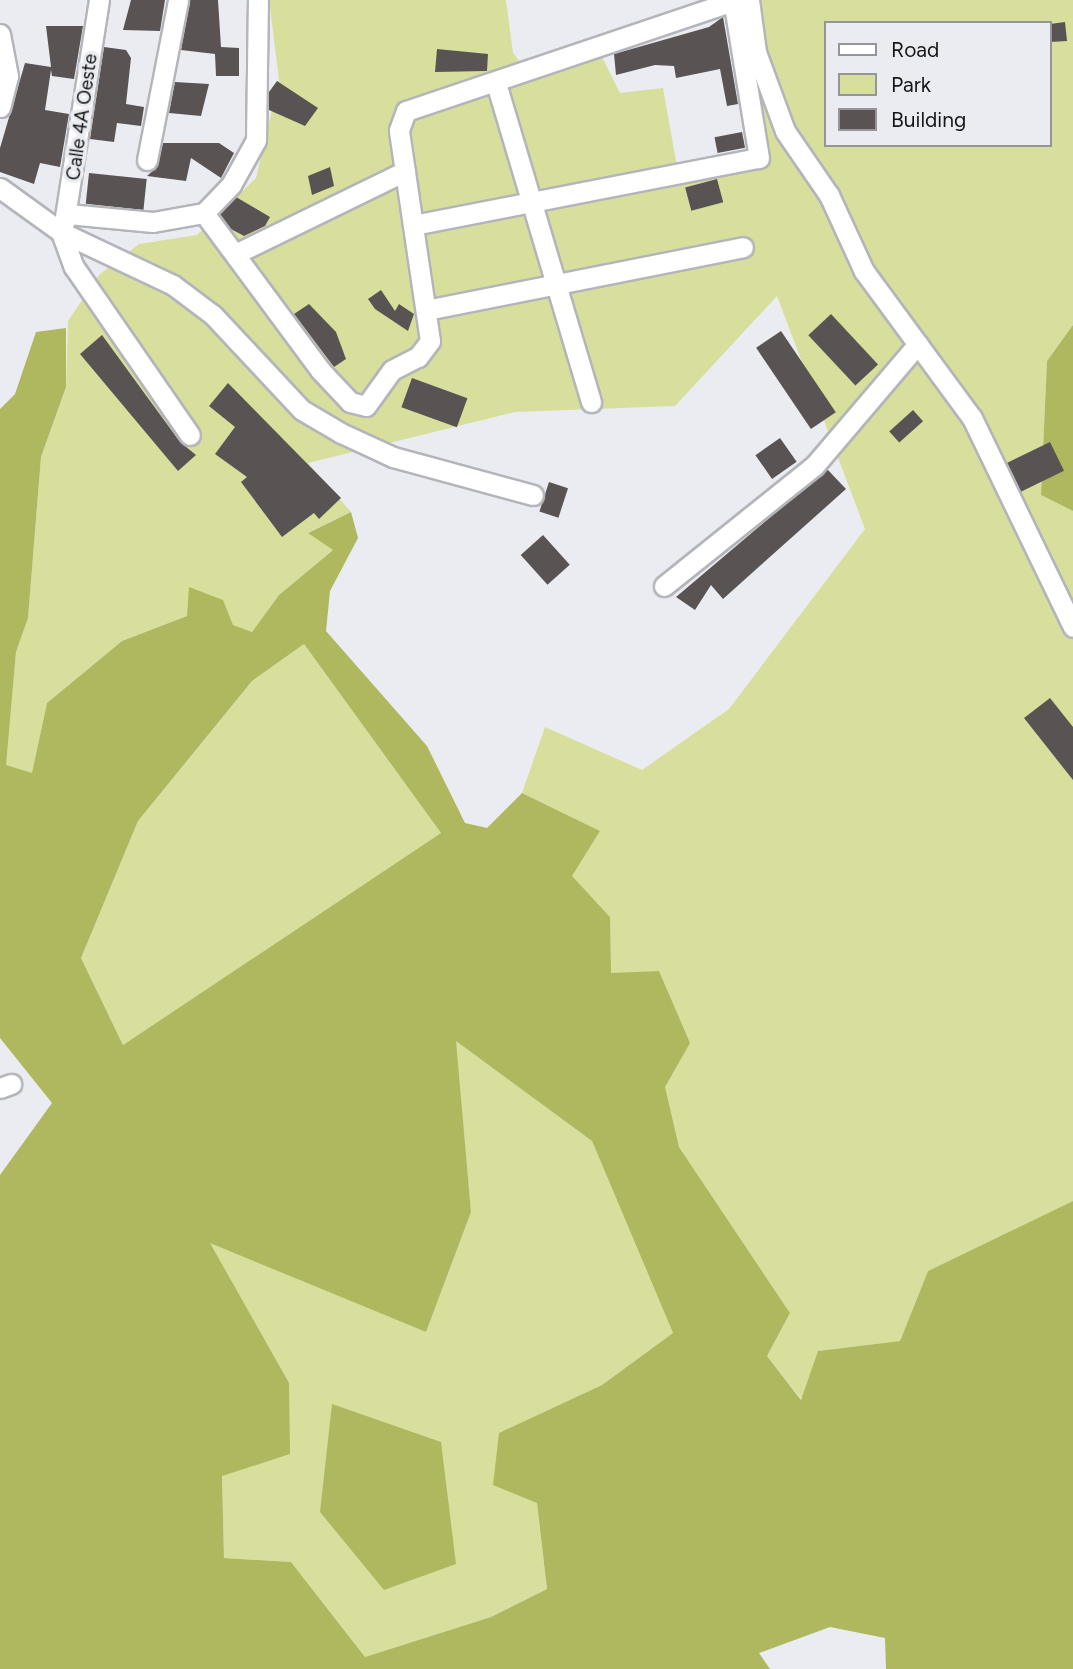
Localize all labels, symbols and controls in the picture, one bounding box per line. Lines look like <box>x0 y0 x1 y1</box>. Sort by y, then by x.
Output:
legend <box>824 21 1052 147</box>
text: Road <box>891 37 939 62</box>
street label: Calle 4A Oeste <box>62 52 102 182</box>
text: Park <box>891 72 931 97</box>
text: Building <box>891 107 966 132</box>

